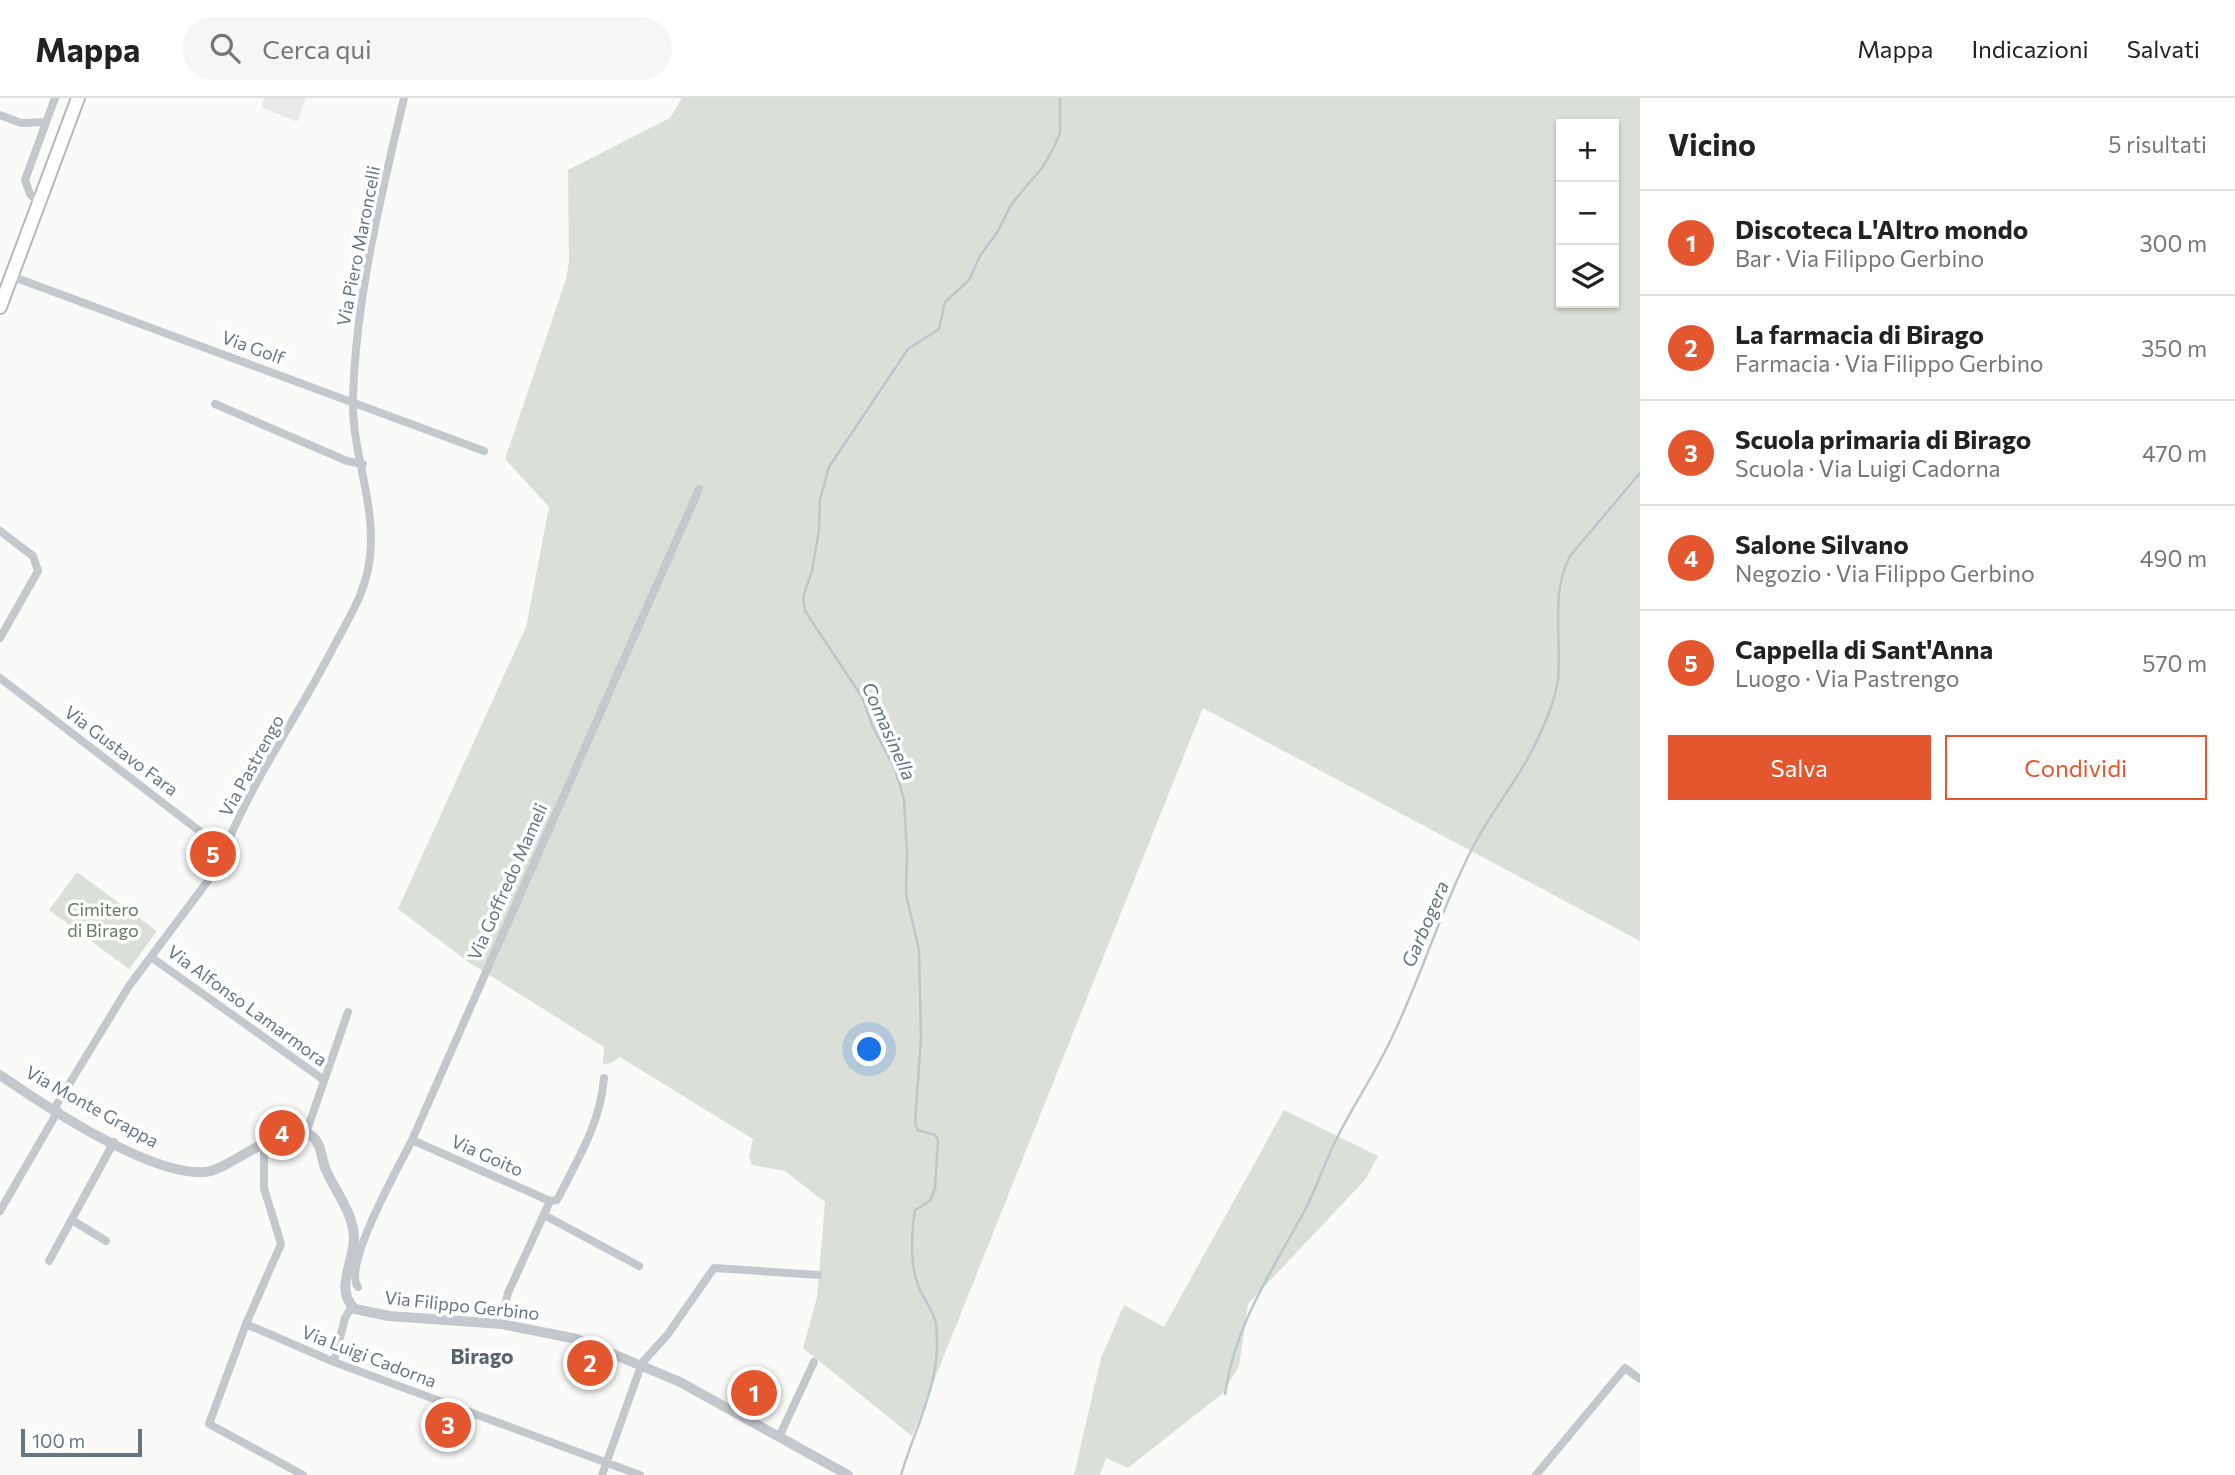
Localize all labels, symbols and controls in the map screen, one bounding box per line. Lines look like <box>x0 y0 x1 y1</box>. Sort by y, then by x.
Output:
search box <box>182 17 672 80</box>
text: Mappa <box>35 28 140 69</box>
icon: search <box>206 29 244 67</box>
text: Cerca qui <box>262 33 372 64</box>
text: Mappa <box>1857 34 1933 63</box>
text: Indicazioni <box>1971 34 2089 63</box>
text: Salvati <box>2127 34 2200 63</box>
map controls <box>1556 119 1619 308</box>
button: + <box>1556 119 1619 182</box>
text: Vicino <box>1668 125 1756 162</box>
text: 5 risultati <box>2108 130 2207 158</box>
street label: Via Piero Maroncelli <box>332 164 384 328</box>
button: − <box>1556 182 1619 245</box>
text: Discoteca L'Altro mondo <box>1735 213 2028 244</box>
text: 1 <box>1686 229 1696 257</box>
text: 300 m <box>2139 229 2207 257</box>
text: Bar · Via Filippo Gerbino <box>1735 244 1984 272</box>
button: layers <box>1556 245 1619 308</box>
text: La farmacia di Birago <box>1735 318 1984 349</box>
street label: Via Golf <box>219 326 289 369</box>
text: 2 <box>1684 334 1698 362</box>
text: 350 m <box>2141 334 2207 362</box>
text: Farmacia · Via Filippo Gerbino <box>1735 349 2044 377</box>
text: Scuola primaria di Birago <box>1735 423 2031 454</box>
text: 3 <box>1684 439 1698 467</box>
text: 470 m <box>2142 439 2207 467</box>
text: Scuola · Via Luigi Cadorna <box>1735 454 2001 482</box>
text: Salone Silvano <box>1735 528 1909 559</box>
text: 4 <box>1684 544 1698 572</box>
text: 490 m <box>2140 544 2207 572</box>
text: Negozio · Via Filippo Gerbino <box>1735 559 2035 587</box>
text: Cappella di Sant'Anna <box>1735 633 1993 664</box>
text: 5 <box>1684 649 1698 677</box>
text: 570 m <box>2142 649 2207 677</box>
text: Luogo · Via Pastrengo <box>1735 664 1959 692</box>
water label: Comasinella <box>858 678 921 783</box>
street label: Via Gustavo Fara <box>60 700 183 800</box>
street label: Via Pastrengo <box>214 711 288 820</box>
button: Salva <box>1668 735 1931 800</box>
button: Condividi <box>1945 735 2207 800</box>
street label: Via Goffredo Mameli <box>463 800 552 963</box>
pin: 5 <box>190 828 236 880</box>
water label: Garbogera <box>1396 877 1453 970</box>
park label: Cimitero di Birago <box>67 898 139 941</box>
street label: Via Alfonso Lamarmora <box>164 940 332 1070</box>
your location <box>852 1032 886 1066</box>
street label: Via Monte Grappa <box>22 1060 163 1152</box>
pin: 4 <box>259 1107 305 1159</box>
street label: Via Goito <box>448 1129 527 1181</box>
street label: Via Filippo Gerbino <box>384 1286 541 1324</box>
street label: Via Luigi Cadorna <box>299 1320 440 1392</box>
pin: 2 <box>567 1337 613 1389</box>
district label: Birago <box>450 1343 514 1368</box>
pin: 1 <box>731 1367 777 1419</box>
pin: 3 <box>425 1399 471 1451</box>
scale bar <box>21 1426 142 1458</box>
text: 100 m <box>32 1429 85 1452</box>

